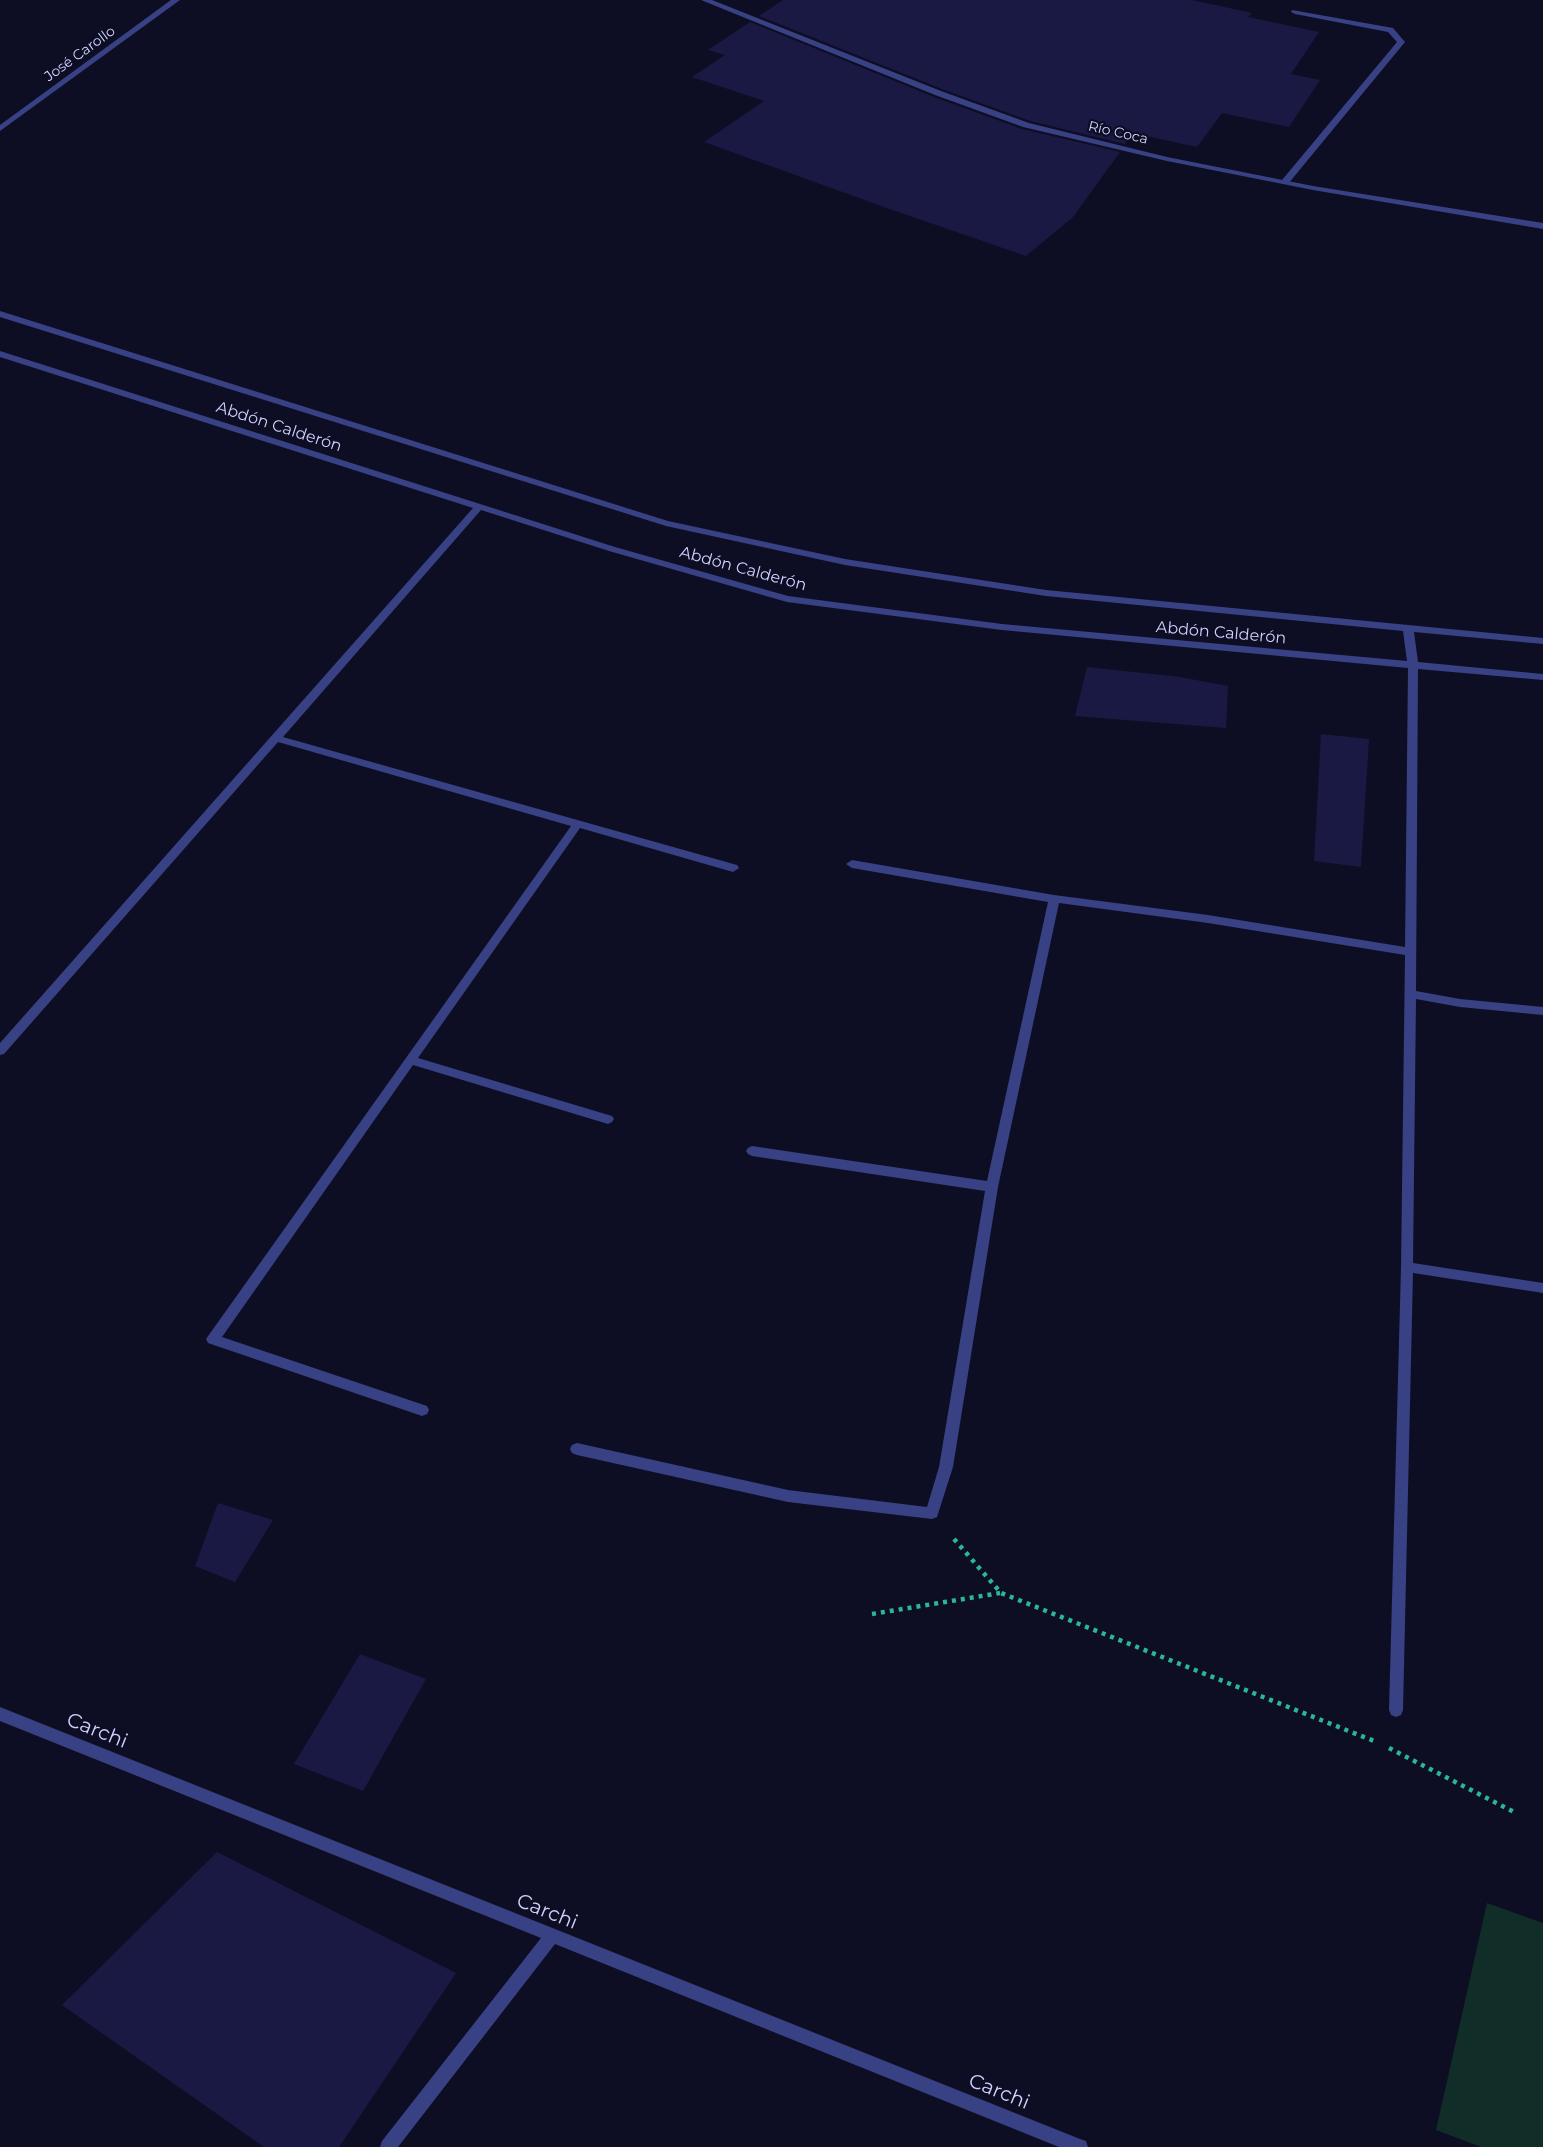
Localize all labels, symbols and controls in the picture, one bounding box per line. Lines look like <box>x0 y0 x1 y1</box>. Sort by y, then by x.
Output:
street label: José Carollo <box>41 23 119 85</box>
street label: Río Coca <box>1086 118 1150 148</box>
street label: Abdón Calderón <box>214 398 344 456</box>
street label: Abdón Calderón <box>677 543 809 595</box>
street label: Abdón Calderón <box>1155 618 1287 648</box>
street label: Carchi <box>63 1708 131 1754</box>
street label: Carchi <box>513 1889 581 1935</box>
street label: Carchi <box>965 2069 1033 2115</box>

